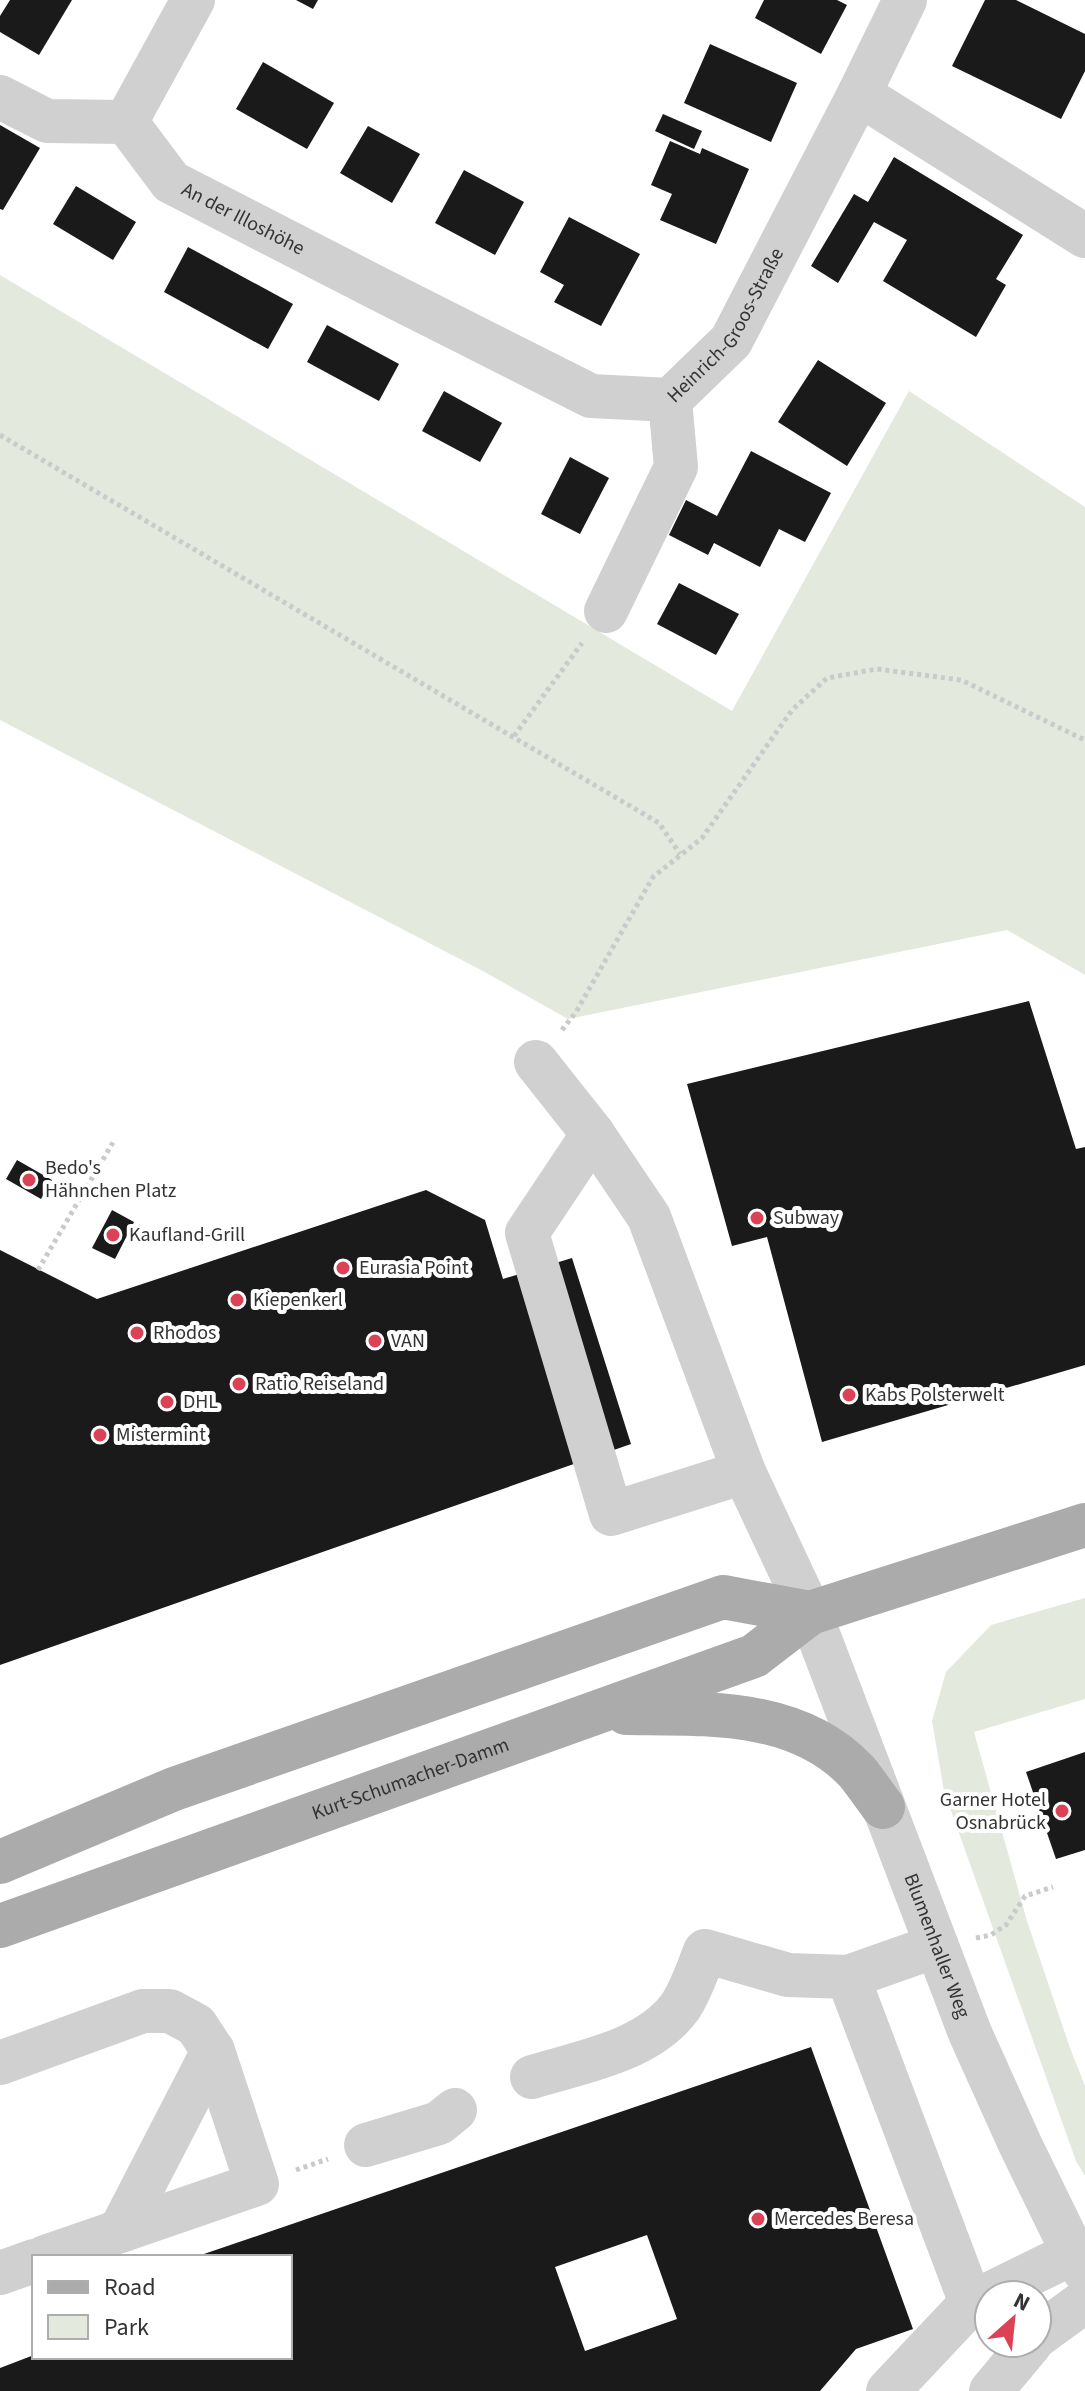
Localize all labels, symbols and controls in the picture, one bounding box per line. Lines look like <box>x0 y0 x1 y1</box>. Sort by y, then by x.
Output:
street label: An der Illoshöhe <box>177 176 310 262</box>
street label: Heinrich-Groos-Straße <box>661 243 791 409</box>
place label: Bedo's Hähnchen Platz <box>45 1154 176 1205</box>
marker: Bedo's Hähnchen Platz <box>20 1171 38 1189</box>
place label: Subway <box>773 1204 840 1232</box>
marker: Subway <box>748 1209 766 1227</box>
place label: Kaufland-Grill <box>129 1221 245 1249</box>
marker: Kaufland-Grill <box>104 1226 122 1244</box>
place label: Eurasia Point <box>359 1254 469 1282</box>
marker: Eurasia Point <box>334 1259 352 1277</box>
place label: Kiepenkerl <box>253 1286 343 1314</box>
marker: Kiepenkerl <box>228 1291 246 1309</box>
place label: Rhodos <box>153 1319 216 1347</box>
marker: Rhodos <box>128 1324 146 1342</box>
place label: VAN <box>391 1327 425 1355</box>
marker: VAN <box>366 1332 384 1350</box>
place label: Ratio Reiseland <box>255 1370 384 1398</box>
marker: Ratio Reiseland <box>230 1375 248 1393</box>
place label: Kabs Polsterwelt <box>865 1381 1005 1409</box>
marker: Kabs Polsterwelt <box>840 1386 858 1404</box>
place label: DHL <box>183 1388 218 1416</box>
marker: DHL <box>158 1393 176 1411</box>
place label: Mistermint <box>116 1421 206 1449</box>
marker: Mistermint <box>91 1426 109 1444</box>
street label: Kurt-Schumacher-Damm <box>308 1731 513 1827</box>
place label: Garner Hotel Osnabrück <box>940 1786 1046 1837</box>
marker: Garner Hotel Osnabrück <box>1053 1802 1071 1820</box>
street label: Blumenhaller Weg <box>897 1869 977 2022</box>
place label: Mercedes Beresa <box>774 2205 914 2233</box>
marker: Mercedes Beresa <box>749 2210 767 2228</box>
legend <box>32 2255 292 2359</box>
text: Road <box>104 2270 156 2305</box>
north arrow <box>973 2279 1053 2359</box>
text: N <box>1008 2284 1035 2320</box>
text: Park <box>104 2310 149 2345</box>

